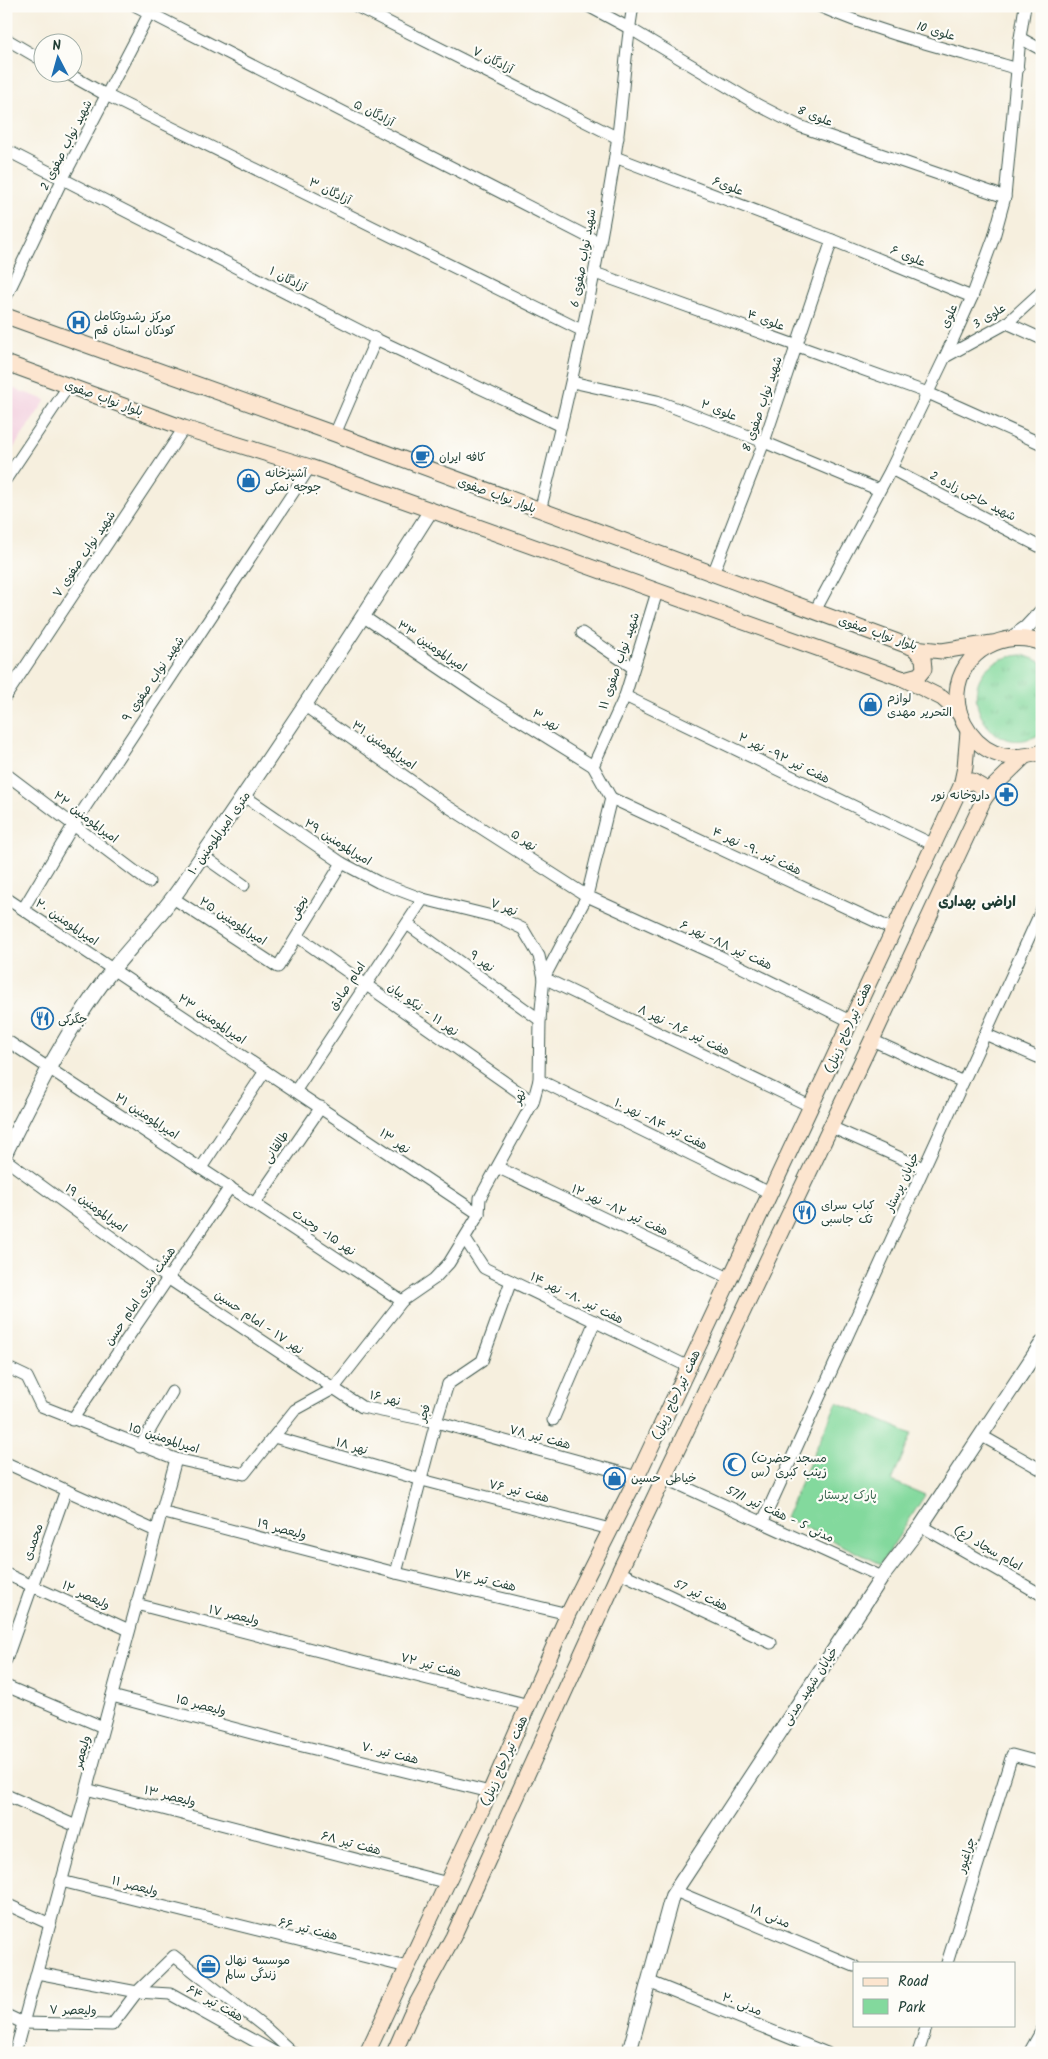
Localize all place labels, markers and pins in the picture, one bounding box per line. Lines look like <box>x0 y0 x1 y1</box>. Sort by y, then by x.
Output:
place label: مرکز رشدوتکامل کودکان استان قم <box>94 307 176 340</box>
hospital icon: مرکز رشدوتکامل کودکان استان قم <box>66 311 90 335</box>
cafe icon: کافه ایران <box>411 445 435 469</box>
place label: کافه ایران <box>439 448 486 467</box>
place label: آشپزخانه جوجه نمکی <box>265 464 321 497</box>
shop icon: آشپزخانه جوجه نمکی <box>237 468 261 492</box>
place label: لوازم التحریر مهدی <box>887 689 952 722</box>
shop icon: لوازم التحریر مهدی <box>859 693 883 717</box>
pharmacy icon: داروخانه نور <box>994 783 1018 807</box>
place label: داروخانه نور <box>930 786 990 805</box>
restaurant icon: جگرکی <box>30 1007 54 1031</box>
place label: جگرکی <box>58 1010 87 1029</box>
place label: کباب سرای تک جاسبی <box>821 1196 875 1229</box>
restaurant icon: کباب سرای تک جاسبی <box>793 1200 817 1224</box>
place label: (مسجد حضرت زینب کبری (س <box>751 1449 827 1482</box>
mosque icon: (مسجد حضرت زینب کبری (س <box>723 1453 747 1477</box>
shop icon: خیاطی حسین <box>603 1466 627 1490</box>
place label: خیاطی حسین <box>631 1469 697 1488</box>
place label: موسسه نهال زندگی سالم <box>225 1951 290 1984</box>
office icon: موسسه نهال زندگی سالم <box>197 1955 221 1979</box>

